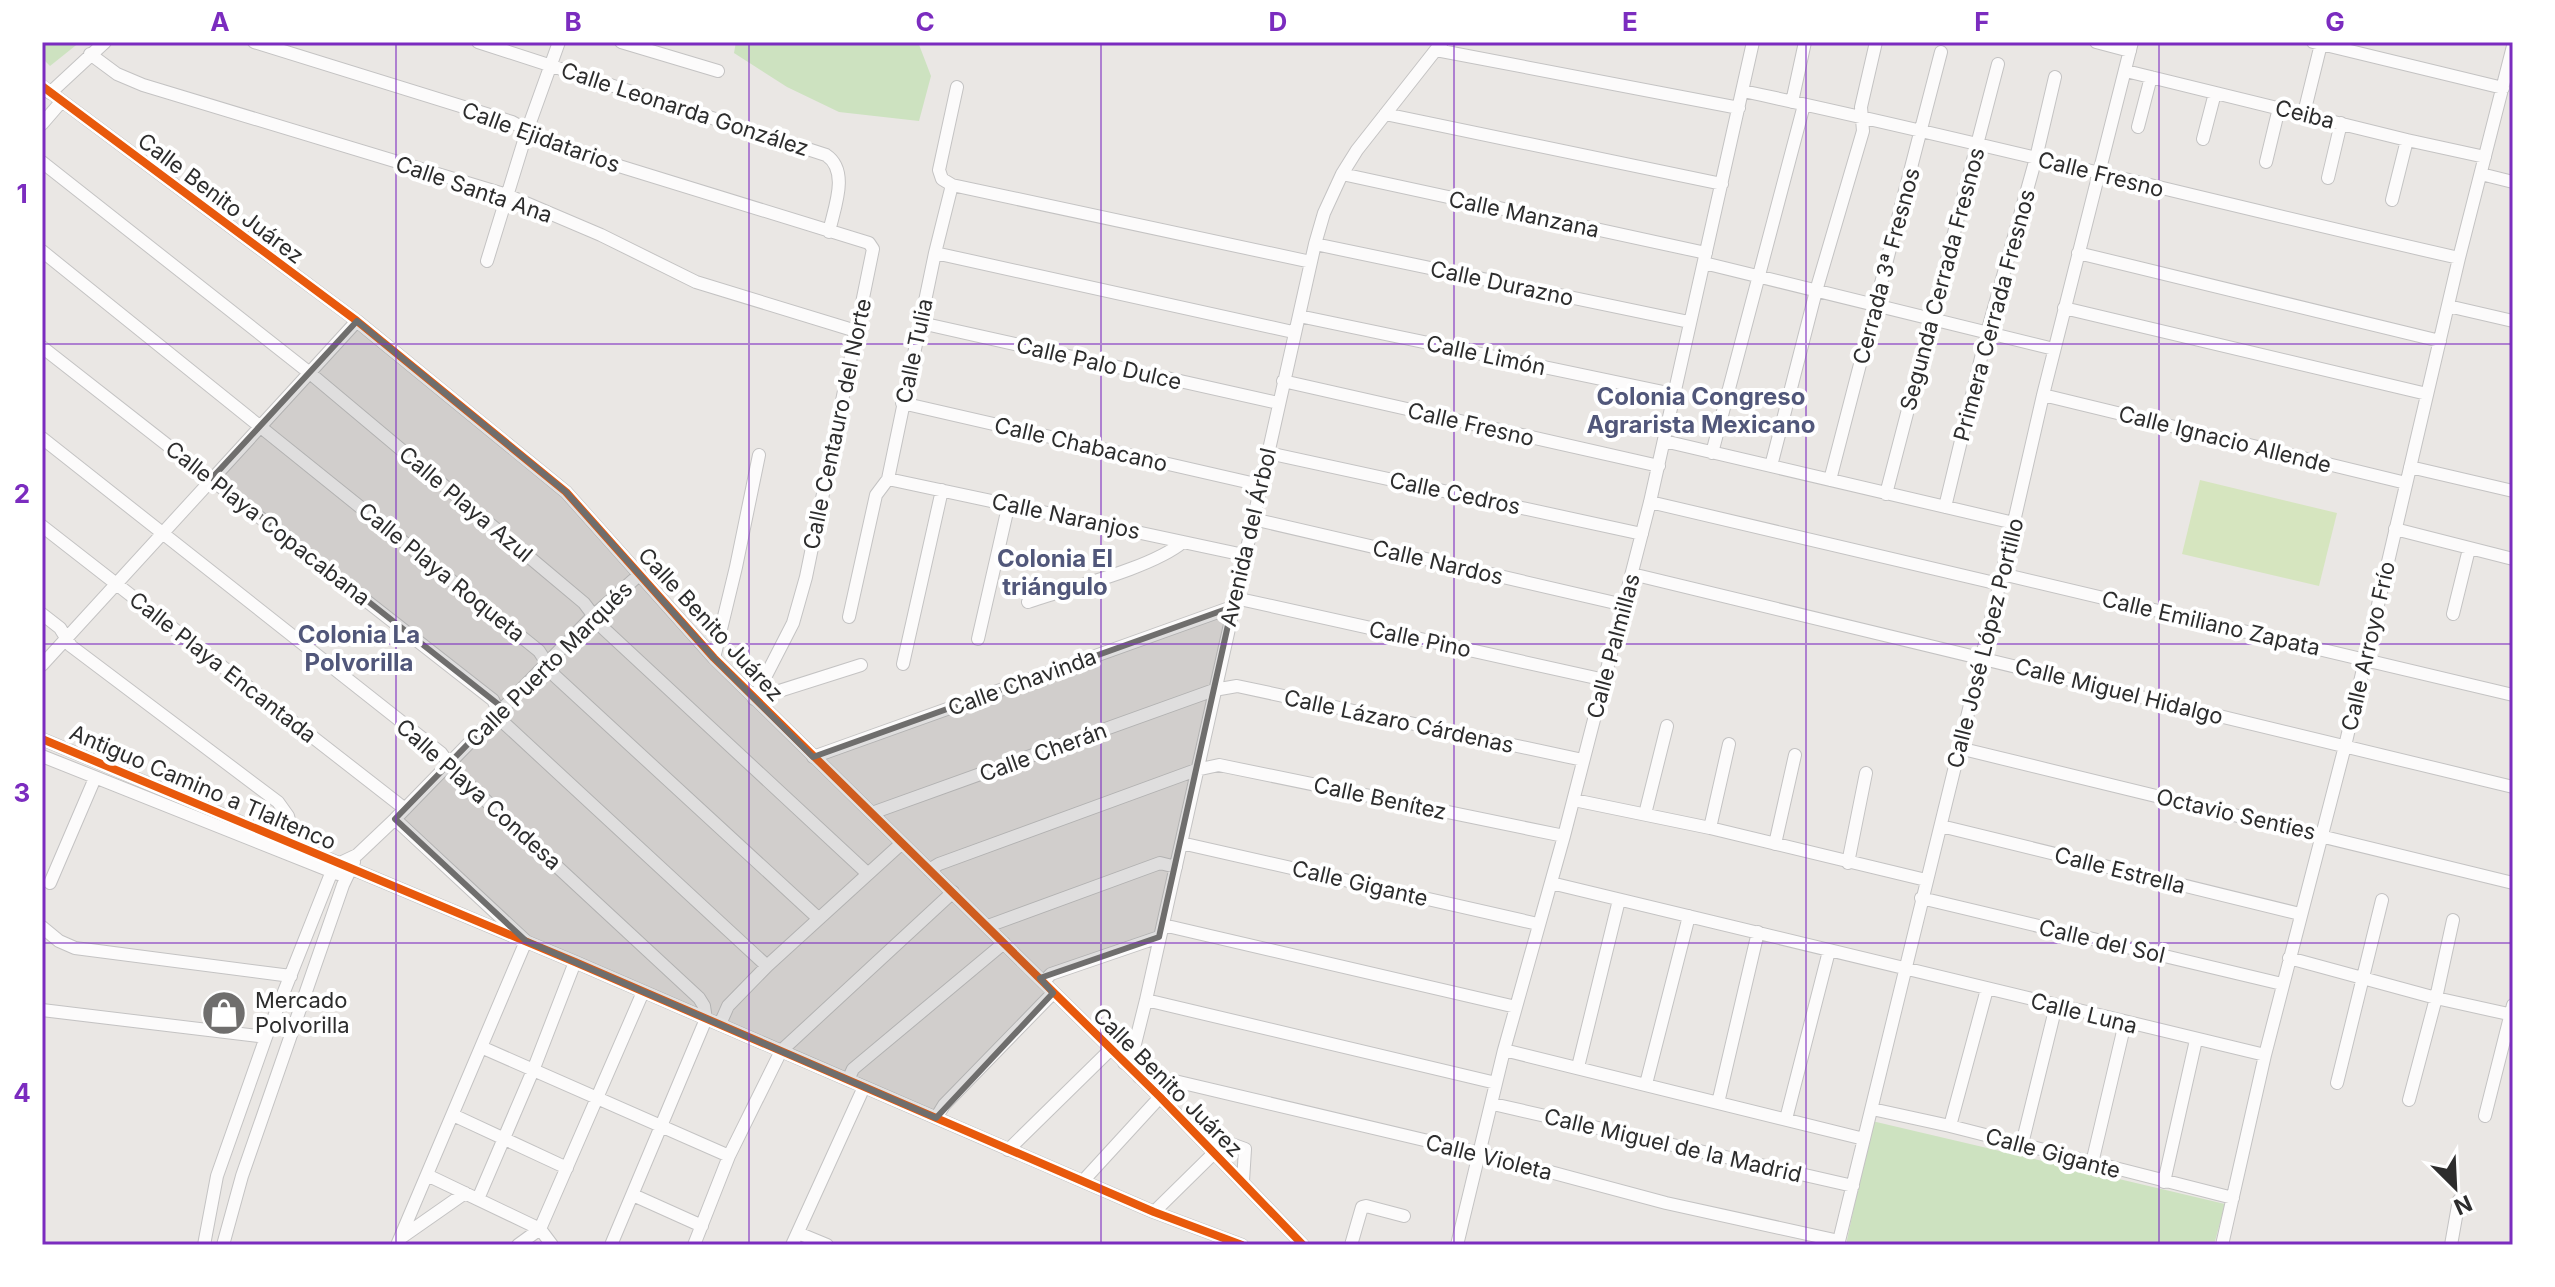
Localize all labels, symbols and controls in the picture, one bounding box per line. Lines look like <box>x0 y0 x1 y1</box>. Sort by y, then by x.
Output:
text: A <box>210 6 230 37</box>
text: B <box>564 6 582 37</box>
text: C <box>915 6 935 37</box>
text: D <box>1269 6 1287 37</box>
text: E <box>1622 6 1638 37</box>
text: F <box>1974 6 1990 37</box>
text: G <box>2325 6 2345 37</box>
street label: Calle Leonarda González <box>558 57 812 161</box>
street label: Ceiba <box>2273 94 2337 134</box>
street label: Calle Ejidatarios <box>458 96 624 178</box>
street label: Calle Benito Juárez <box>133 127 309 269</box>
street label: Segunda Cerrada Fresnos <box>1894 145 1990 413</box>
street label: Calle Fresno <box>2035 146 2167 202</box>
street label: Calle Santa Ana <box>392 150 556 228</box>
street label: Cerrada 3ª Fresnos <box>1847 165 1925 367</box>
text: 1 <box>16 178 28 209</box>
street label: Calle Manzana <box>1446 185 1602 243</box>
street label: Primera Cerrada Fresnos <box>1948 186 2040 444</box>
street label: Calle Durazno <box>1428 255 1576 311</box>
street label: Calle Centauro del Norte <box>798 296 876 552</box>
street label: Calle Tulia <box>890 296 938 406</box>
street label: Calle Limón <box>1424 330 1548 380</box>
street label: Calle Palo Dulce <box>1014 331 1184 395</box>
district label: Colonia Congreso Agrarista Mexicano <box>1587 382 1815 439</box>
street label: Calle Fresno <box>1405 397 1537 451</box>
street label: Calle Ignacio Allende <box>2116 400 2334 478</box>
street label: Calle Chabacano <box>992 411 1170 477</box>
street label: Calle Playa Copacabana <box>161 435 375 611</box>
street label: Calle Playa Azul <box>394 441 538 567</box>
street label: Avenida del Árbol <box>1215 445 1281 629</box>
street label: Calle Cedros <box>1387 466 1523 520</box>
text: 2 <box>14 478 30 509</box>
street label: Calle Naranjos <box>990 488 1142 544</box>
street label: Calle Playa Roqueta <box>354 497 530 647</box>
street label: Calle José López Portillo <box>1941 515 2029 771</box>
street label: Calle Nardos <box>1370 534 1506 590</box>
street label: Calle Benito Juárez <box>633 542 789 706</box>
district label: Colonia El triángulo <box>997 544 1113 601</box>
street label: Calle Arroyo Frío <box>2336 559 2400 733</box>
street label: Calle Palmillas <box>1581 571 1645 721</box>
street label: Calle Puerto Marqués <box>461 576 637 752</box>
street label: Calle Emiliano Zapata <box>2099 585 2323 661</box>
street label: Calle Playa Encantada <box>124 586 322 748</box>
street label: Calle Pino <box>1367 616 1473 662</box>
district label: Colonia La Polvorilla <box>298 620 420 677</box>
street label: Calle Chavinda <box>944 643 1100 721</box>
street label: Calle Miguel Hidalgo <box>2012 653 2226 729</box>
street label: Calle Lázaro Cárdenas <box>1282 684 1516 758</box>
street label: Calle Playa Condesa <box>391 713 567 875</box>
street label: Calle Cherán <box>976 717 1110 787</box>
street label: Antiguo Camino a Tlaltenco <box>66 719 340 855</box>
street label: Calle Benítez <box>1311 771 1449 825</box>
text: 3 <box>14 777 30 808</box>
street label: Octavio Senties <box>2154 783 2318 845</box>
street label: Calle Estrella <box>2052 841 2188 899</box>
street label: Calle Gigante <box>1290 855 1430 911</box>
street label: Calle del Sol <box>2036 914 2168 968</box>
place label: Mercado Polvorilla <box>255 987 350 1038</box>
street label: Calle Luna <box>2028 987 2140 1039</box>
shop icon: Mercado Polvorilla <box>200 989 248 1037</box>
street label: Calle Benito Juárez <box>1088 1002 1248 1162</box>
text: 4 <box>13 1077 31 1108</box>
street label: Calle Miguel de la Madrid <box>1542 1103 1804 1187</box>
street label: Calle Gigante <box>1983 1123 2123 1183</box>
street label: Calle Violeta <box>1423 1129 1555 1185</box>
north arrow <box>2415 1147 2495 1227</box>
text: N <box>2450 1190 2476 1221</box>

